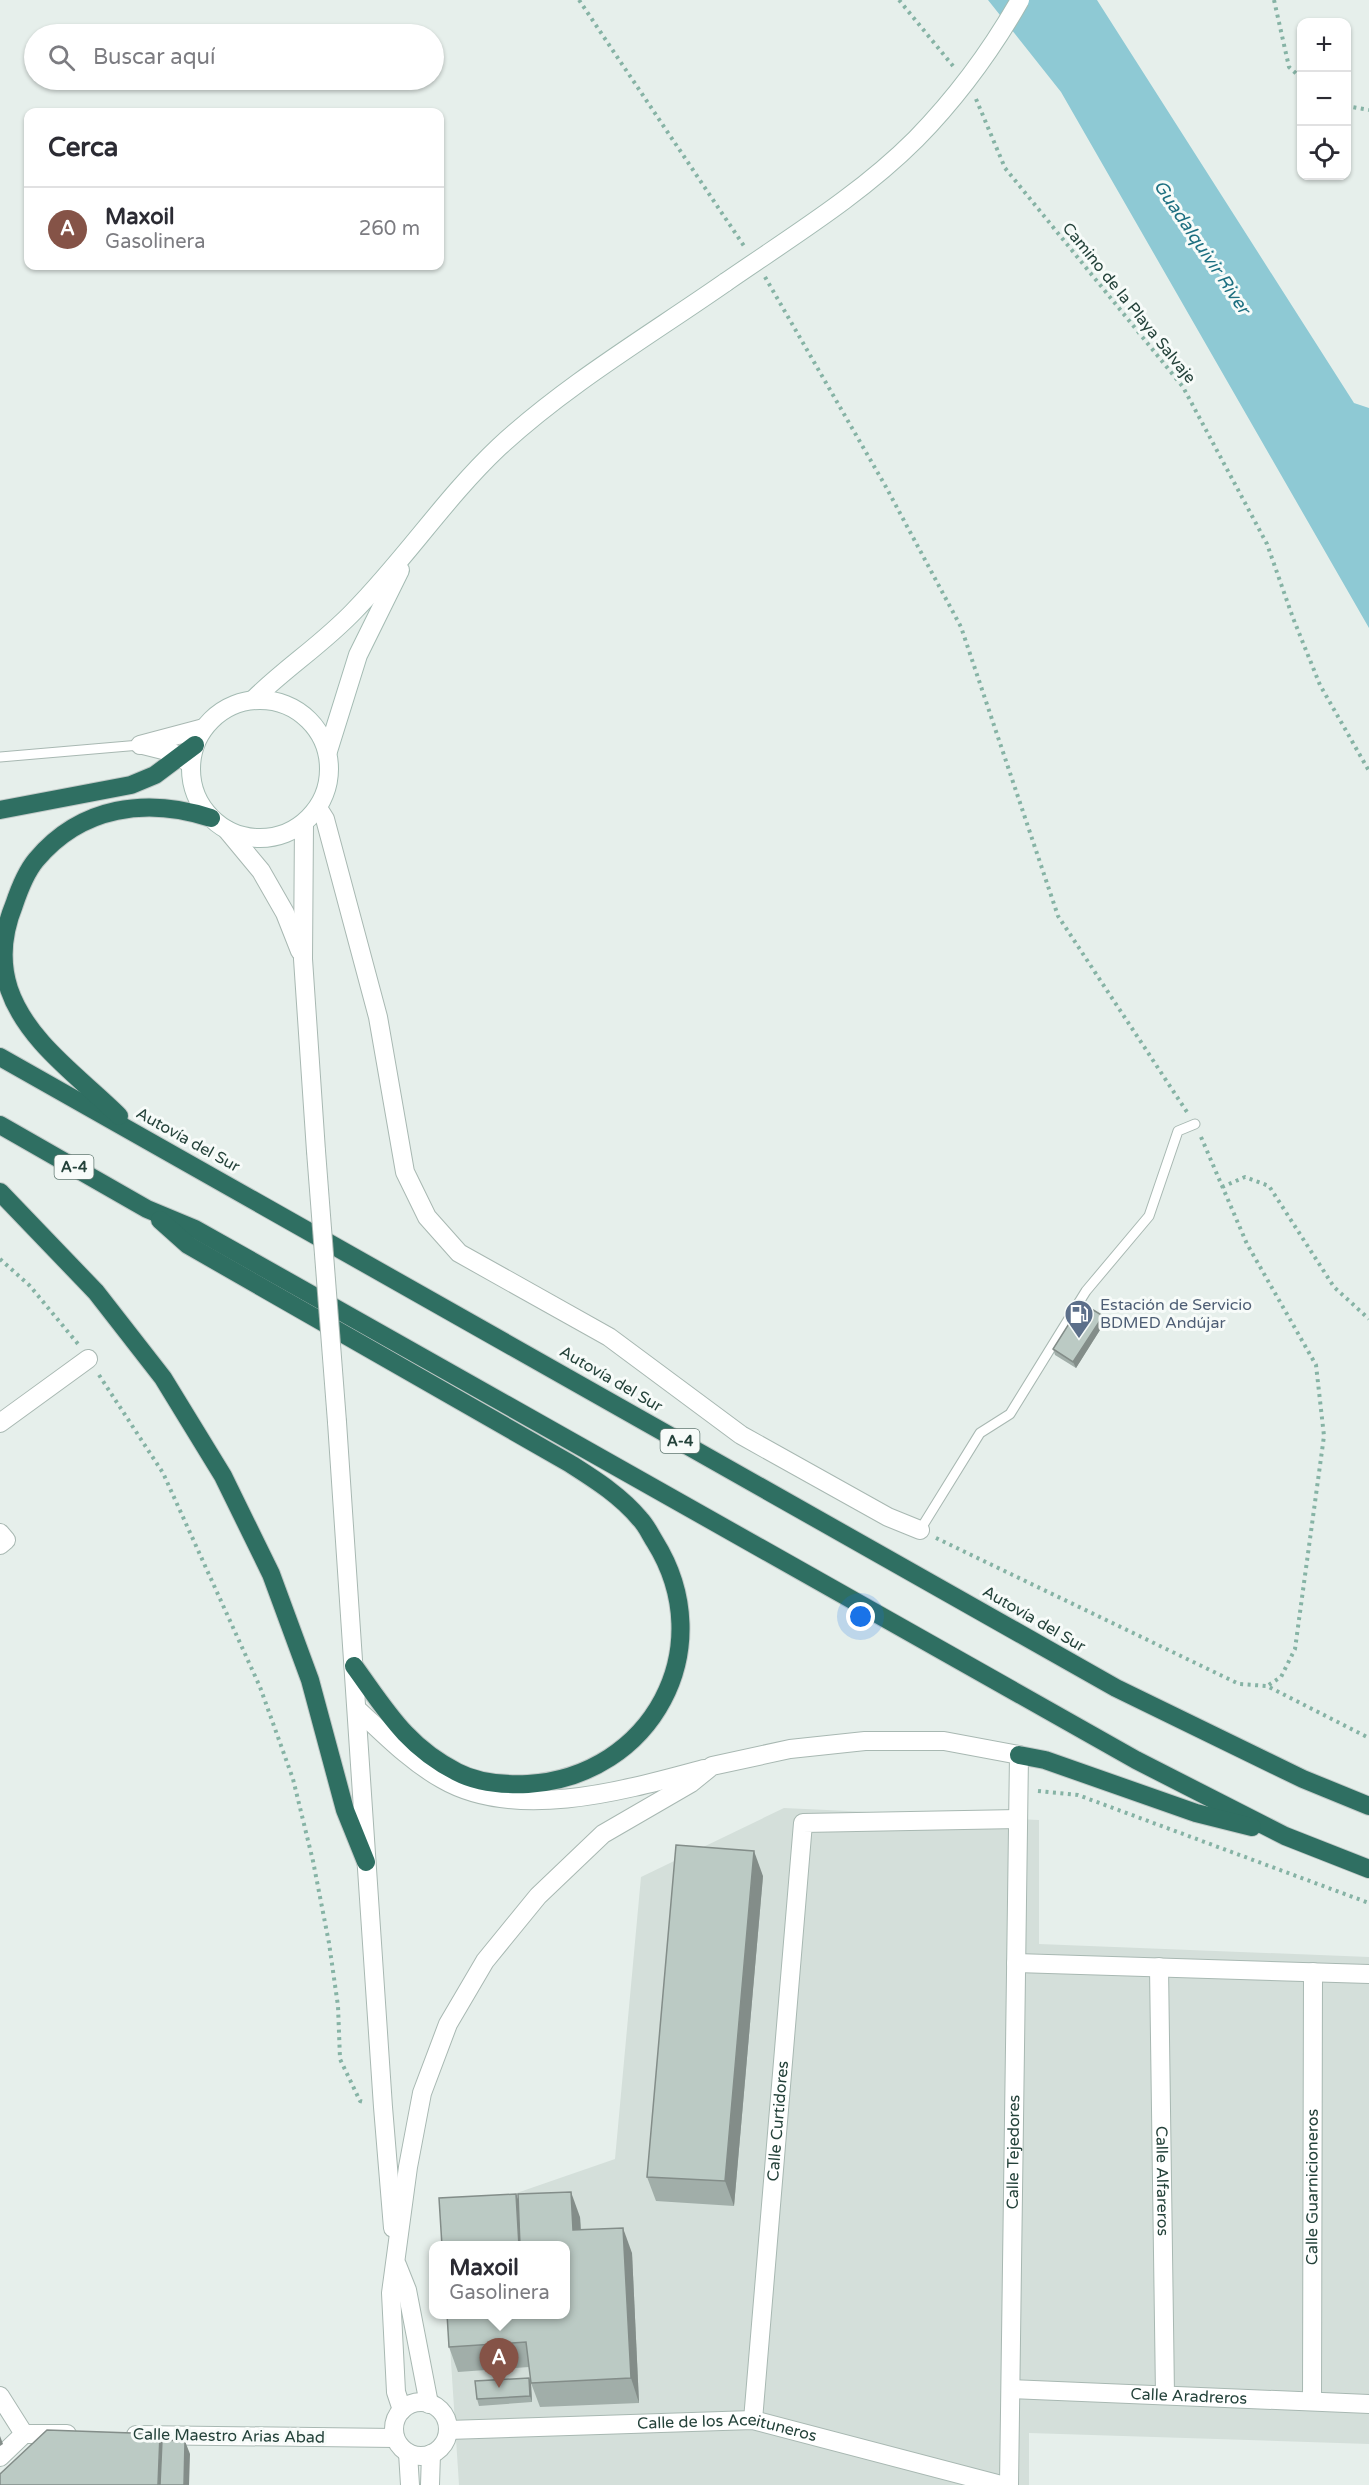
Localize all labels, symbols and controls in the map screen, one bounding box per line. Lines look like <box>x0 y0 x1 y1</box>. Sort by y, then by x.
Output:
map controls <box>1297 18 1351 180</box>
button: + <box>1297 18 1351 72</box>
search box <box>24 24 444 90</box>
icon: search <box>45 41 78 74</box>
text: Buscar aquí <box>93 44 215 70</box>
button: − <box>1297 72 1351 126</box>
button: locate <box>1297 126 1351 180</box>
text: Cerca <box>48 132 118 163</box>
water label: Guadalquivir River <box>1149 176 1256 320</box>
text: Maxoil <box>105 204 175 230</box>
text: A <box>60 217 75 241</box>
text: 260 m <box>359 217 420 241</box>
street label: Camino de la Playa Salvaje <box>1058 218 1200 388</box>
text: Gasolinera <box>105 230 206 254</box>
street label: Autovía del Sur <box>133 1103 244 1177</box>
road number: A-4 <box>54 1155 94 1179</box>
place label: Estación de Servicio BDMED Andújar <box>1100 1295 1252 1333</box>
fuel station icon: Estación de Servicio BDMED Andújar <box>1063 1298 1095 1340</box>
street label: Autovía del Sur <box>556 1341 667 1417</box>
road number: A-4 <box>660 1429 700 1453</box>
street label: Autovía del Sur <box>979 1581 1090 1657</box>
your location <box>846 1602 875 1631</box>
street label: Calle Curtidores <box>763 2060 793 2182</box>
street label: Calle Tejedores <box>1003 2095 1024 2210</box>
street label: Calle Guarnicioneros <box>1302 2109 1323 2265</box>
street label: Calle Alfareros <box>1151 2126 1173 2236</box>
popup <box>429 2241 570 2319</box>
text: Maxoil <box>449 2255 519 2281</box>
text: Gasolinera <box>449 2281 550 2305</box>
pin: A <box>480 2338 518 2388</box>
street label: Calle Aradreros <box>1130 2384 1248 2409</box>
street label: Calle de los Aceituneros <box>637 2410 819 2446</box>
street label: Calle Maestro Arias Abad <box>133 2424 325 2448</box>

